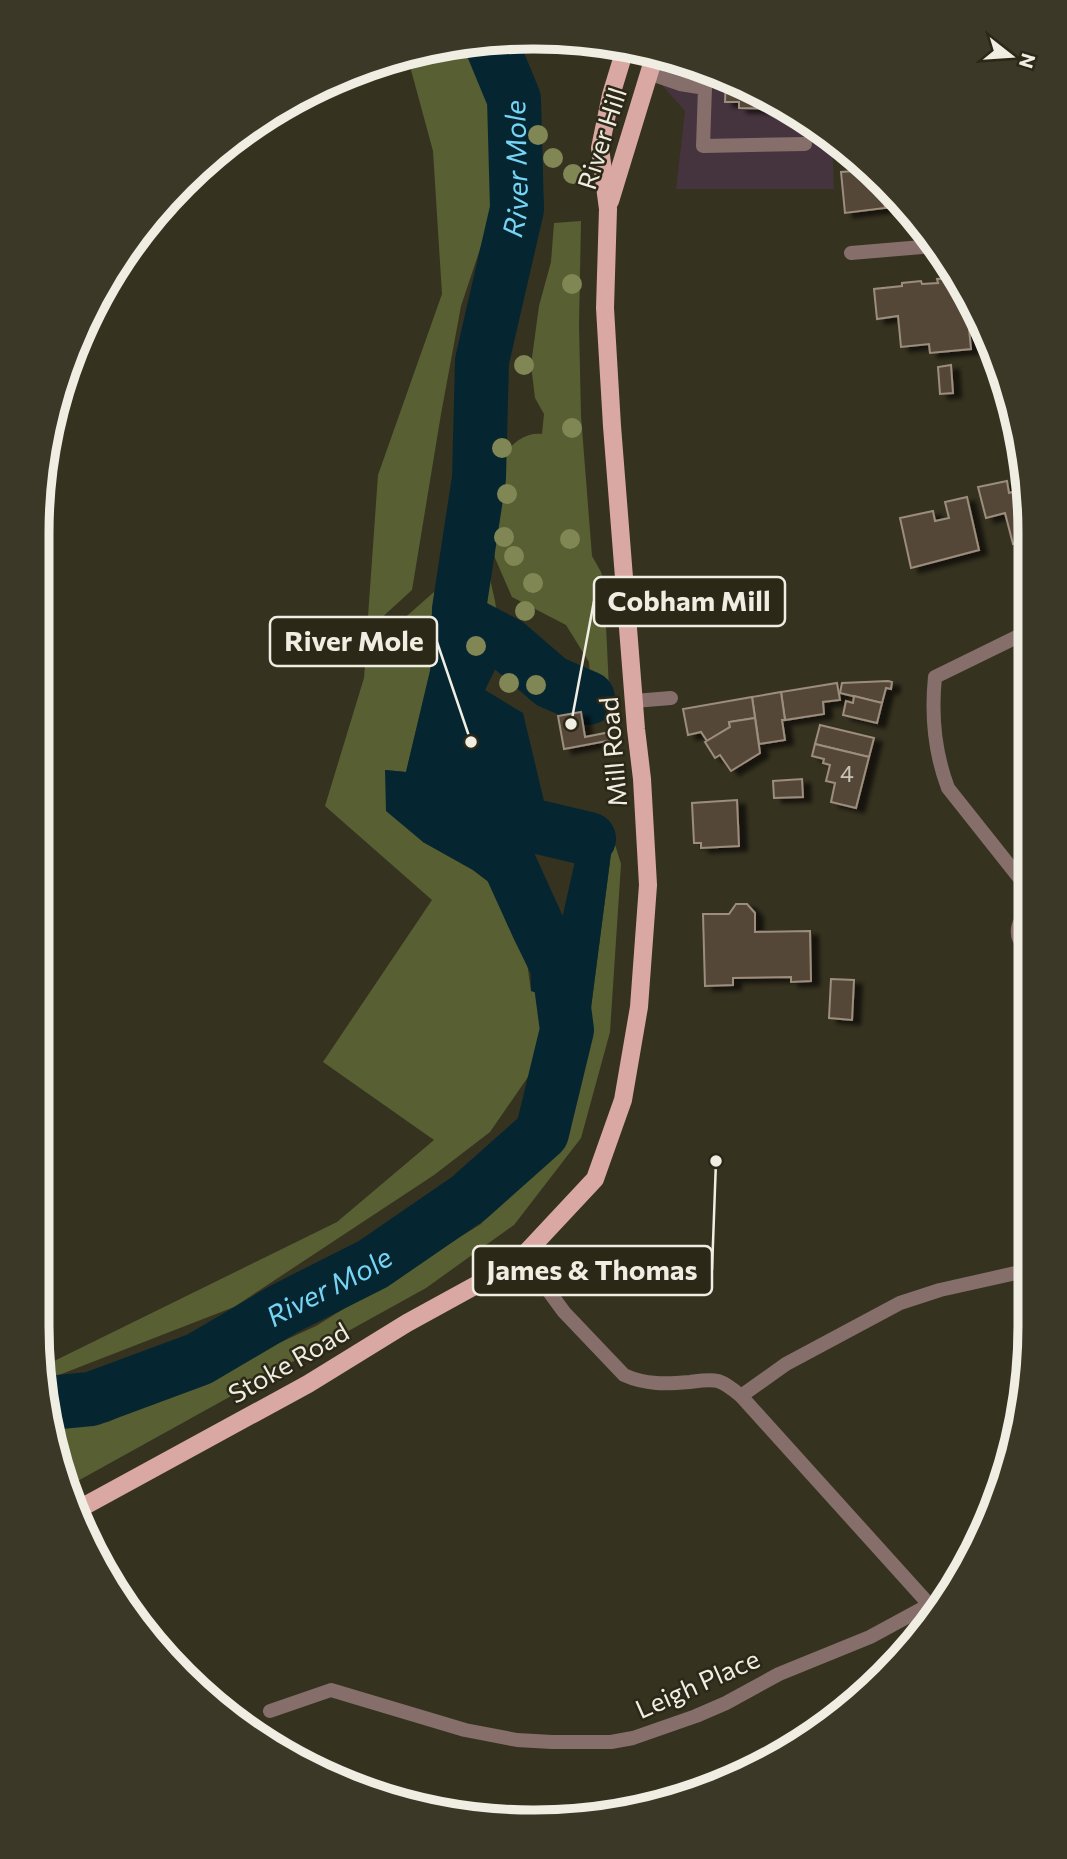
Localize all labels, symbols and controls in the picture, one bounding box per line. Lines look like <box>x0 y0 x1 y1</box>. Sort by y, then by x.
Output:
north arrow <box>976 21 1046 91</box>
text: N <box>1015 51 1041 71</box>
street label: River Hill <box>570 83 632 193</box>
water label: River Mole <box>494 100 534 240</box>
callout: Cobham Mill <box>594 577 785 626</box>
text: Cobham Mill <box>607 583 771 617</box>
callout: River Mole <box>270 617 437 666</box>
text: River Mole <box>284 623 424 657</box>
street label: Mill Road <box>592 696 632 808</box>
house number: 4 <box>840 759 854 787</box>
water label: River Mole <box>260 1239 398 1333</box>
callout: James & Thomas <box>473 1246 712 1295</box>
text: James & Thomas <box>486 1252 698 1286</box>
street label: Stoke Road <box>222 1315 354 1409</box>
street label: Leigh Place <box>630 1642 764 1724</box>

